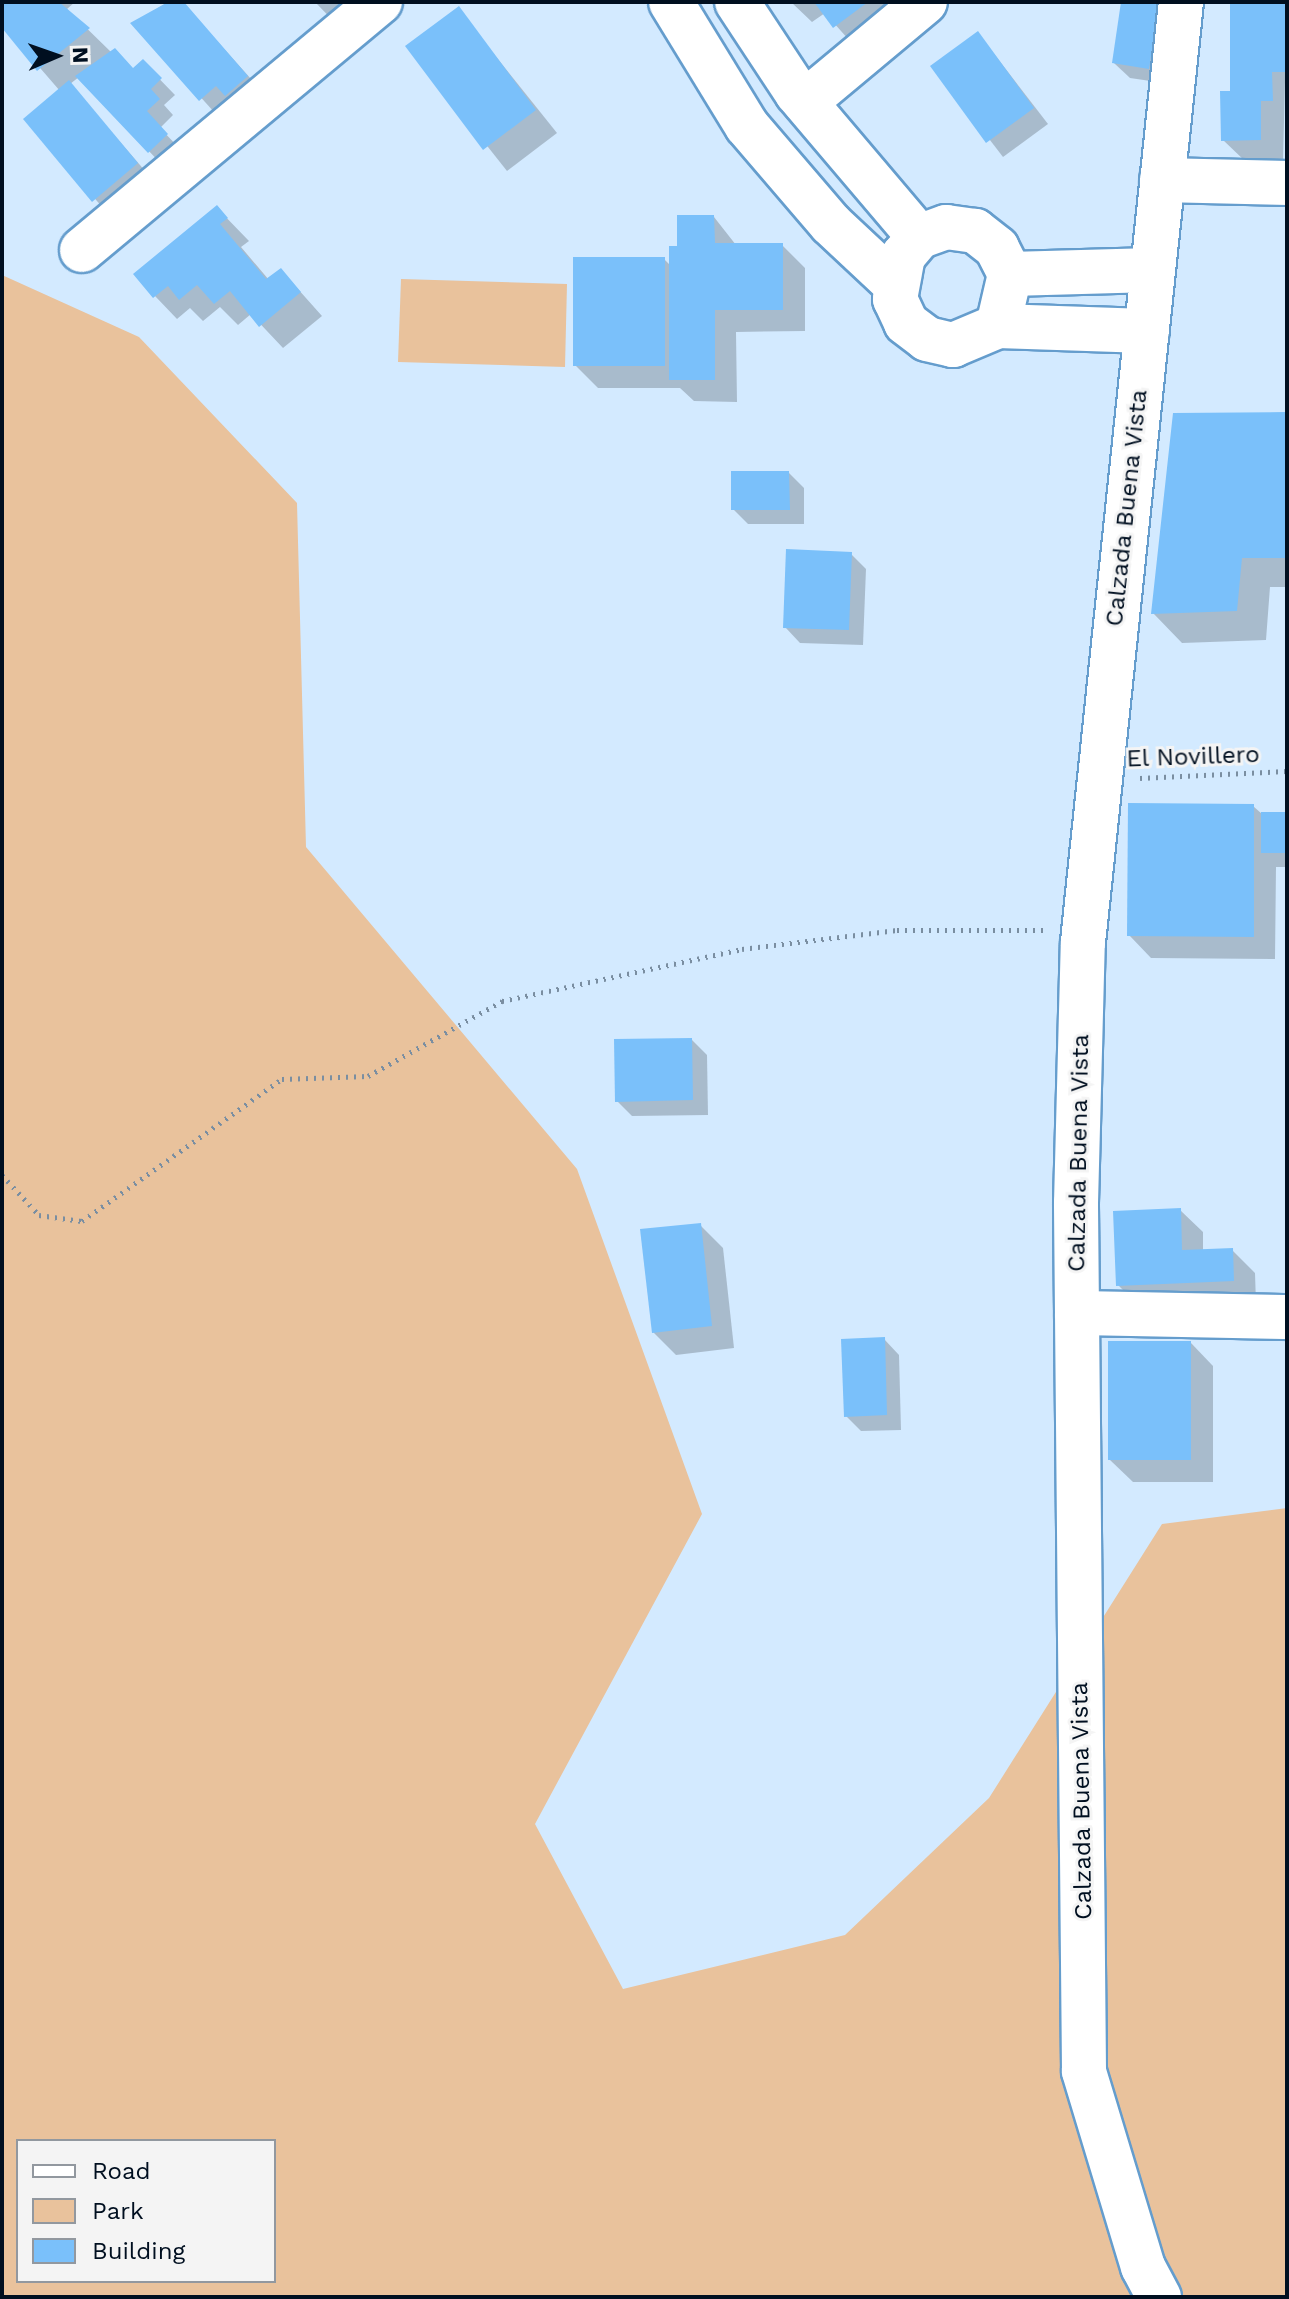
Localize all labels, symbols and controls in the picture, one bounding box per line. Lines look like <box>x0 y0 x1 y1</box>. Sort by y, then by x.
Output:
north arrow <box>16 16 96 96</box>
text: N <box>68 47 93 64</box>
street label: Calzada Buena Vista <box>1100 387 1154 629</box>
street label: El Novillero <box>1126 740 1260 774</box>
street label: Calzada Buena Vista <box>1063 1033 1095 1273</box>
street label: Calzada Buena Vista <box>1066 1681 1098 1921</box>
legend <box>16 2139 276 2283</box>
text: Road <box>92 2157 151 2185</box>
text: Park <box>92 2197 144 2225</box>
text: Building <box>92 2237 185 2265</box>

